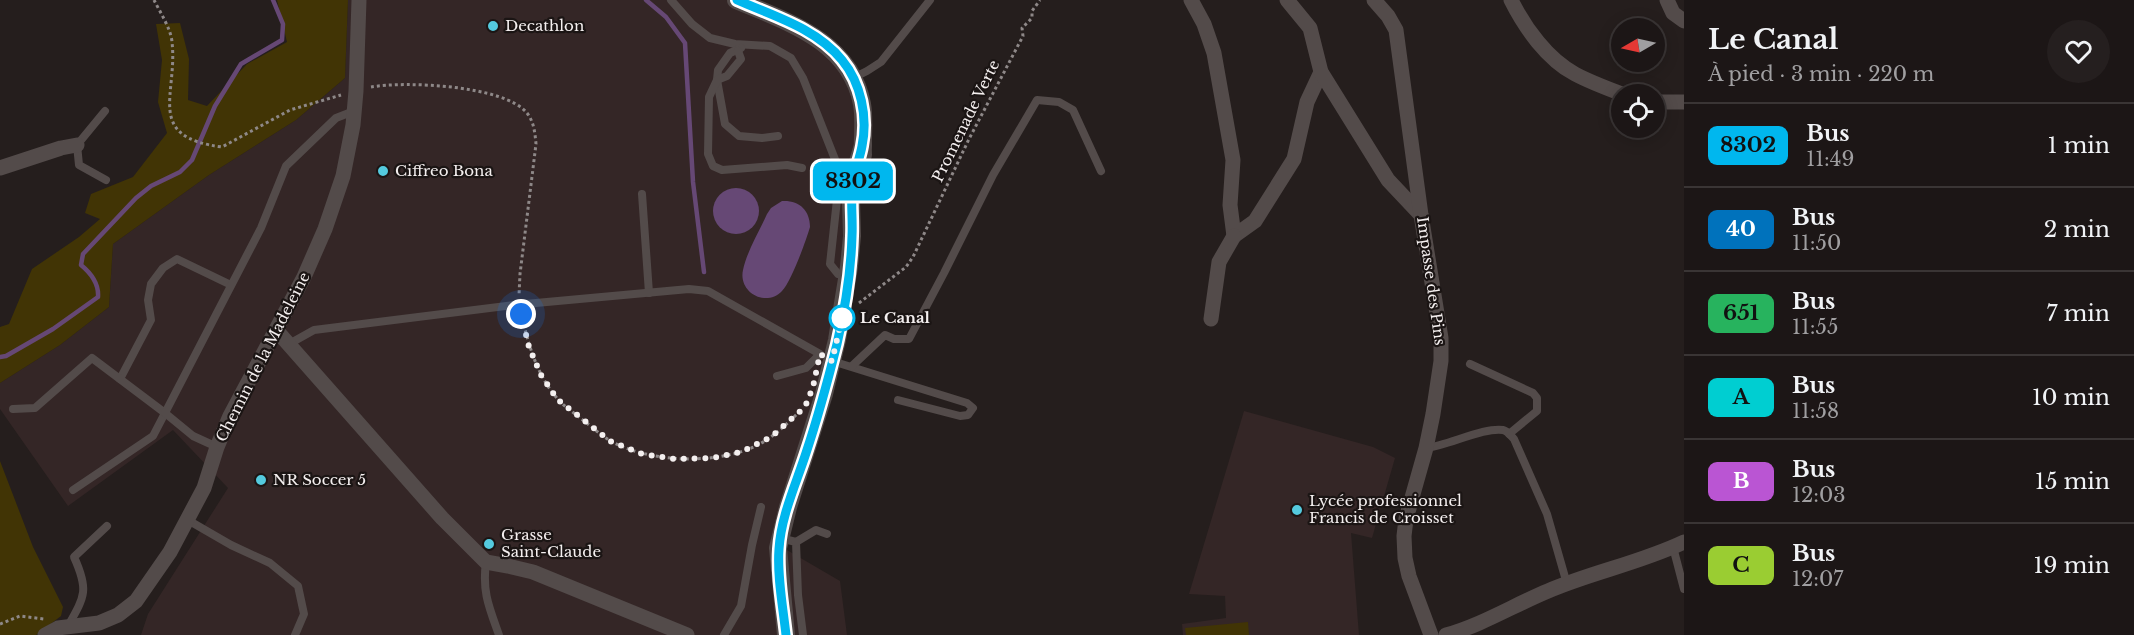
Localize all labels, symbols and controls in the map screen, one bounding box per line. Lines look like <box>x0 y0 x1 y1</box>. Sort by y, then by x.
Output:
place label: Decathlon <box>505 16 584 35</box>
north arrow <box>1611 18 1665 72</box>
map controls <box>1611 18 1665 138</box>
marker: Decathlon <box>486 19 500 33</box>
button: heart <box>2047 20 2110 83</box>
text: Le Canal <box>1708 22 1838 57</box>
street label: Promenade Verte <box>928 57 1003 185</box>
text: À pied · 3 min · 220 m <box>1708 62 1934 86</box>
button: locate <box>1611 84 1665 138</box>
text: Bus <box>1806 120 1850 147</box>
text: 8302 <box>1720 132 1776 158</box>
text: 1 min <box>2048 132 2110 159</box>
text: 11:49 <box>1806 147 1854 171</box>
place label: Ciffreo Bona <box>395 161 493 180</box>
line badge: 8302 <box>811 162 895 201</box>
marker: Ciffreo Bona <box>376 164 390 178</box>
text: 8302 <box>825 168 881 194</box>
text: Bus <box>1792 204 1835 231</box>
street label: Impasse des Pins <box>1413 215 1450 347</box>
text: 40 <box>1726 216 1756 242</box>
text: 2 min <box>2044 216 2110 243</box>
text: 11:50 <box>1792 231 1841 255</box>
street label: Chemin de la Madeleine <box>211 269 314 445</box>
text: Bus <box>1792 288 1835 315</box>
your location <box>506 299 536 329</box>
text: 651 <box>1723 300 1759 326</box>
text: 7 min <box>2046 300 2110 327</box>
marker: Le Canal <box>829 305 855 331</box>
place label: Le Canal <box>860 308 931 327</box>
text: 11:55 <box>1792 315 1838 339</box>
text: Bus <box>1792 372 1835 399</box>
text: A <box>1733 384 1750 410</box>
text: 10 min <box>2032 384 2110 411</box>
text: 11:58 <box>1792 399 1839 423</box>
text: Bus <box>1792 456 1835 483</box>
text: B <box>1733 468 1749 494</box>
text: 15 min <box>2035 468 2110 495</box>
place label: NR Soccer 5 <box>273 470 366 489</box>
marker: NR Soccer 5 <box>254 473 268 487</box>
text: 12:03 <box>1792 483 1846 507</box>
place label: Lycée professionnel Francis de Croisset <box>1309 491 1462 527</box>
marker: Lycée professionnel Francis de Croisset <box>1290 503 1304 517</box>
place label: Grasse Saint-Claude <box>501 525 601 561</box>
marker: Grasse Saint-Claude <box>482 537 496 551</box>
text: Bus <box>1792 540 1835 567</box>
text: C <box>1732 552 1750 578</box>
text: 19 min <box>2033 552 2110 579</box>
text: 12:07 <box>1792 567 1843 591</box>

